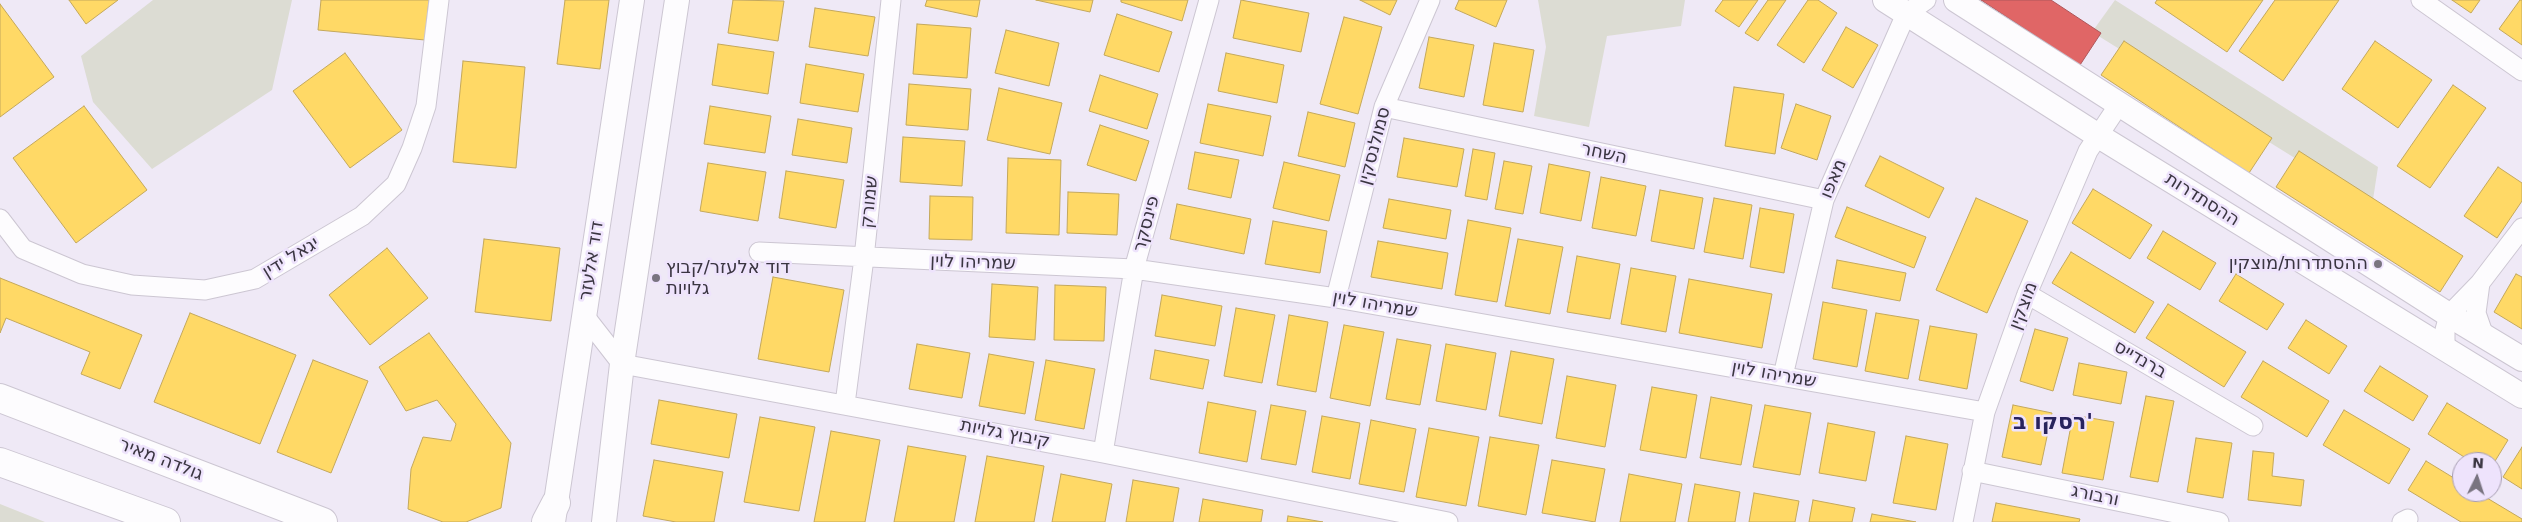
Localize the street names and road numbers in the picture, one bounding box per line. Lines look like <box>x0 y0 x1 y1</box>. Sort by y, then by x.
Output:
street label: סמולנסקין <box>1354 105 1396 187</box>
street label: השחר <box>1579 139 1629 169</box>
street label: מאפו <box>1816 156 1852 202</box>
street label: ההסתדרות <box>2161 169 2243 231</box>
street label: שמורק <box>856 175 884 229</box>
street label: פינסקר <box>1129 194 1165 254</box>
street label: דוד אלעזר <box>575 220 609 302</box>
street label: יגאל ידין <box>259 233 323 283</box>
street label: שמריהו לוין <box>930 251 1016 275</box>
street label: מוצקין <box>2005 279 2043 333</box>
street label: שמריהו לוין <box>1331 287 1419 323</box>
street label: ברנדייס <box>2110 336 2170 384</box>
street label: שמריהו לוין <box>1730 357 1818 393</box>
street label: קיבוץ גלויות <box>958 415 1052 453</box>
street label: גולדה מאיר <box>116 434 206 486</box>
street label: ורבורג <box>2069 480 2121 512</box>

